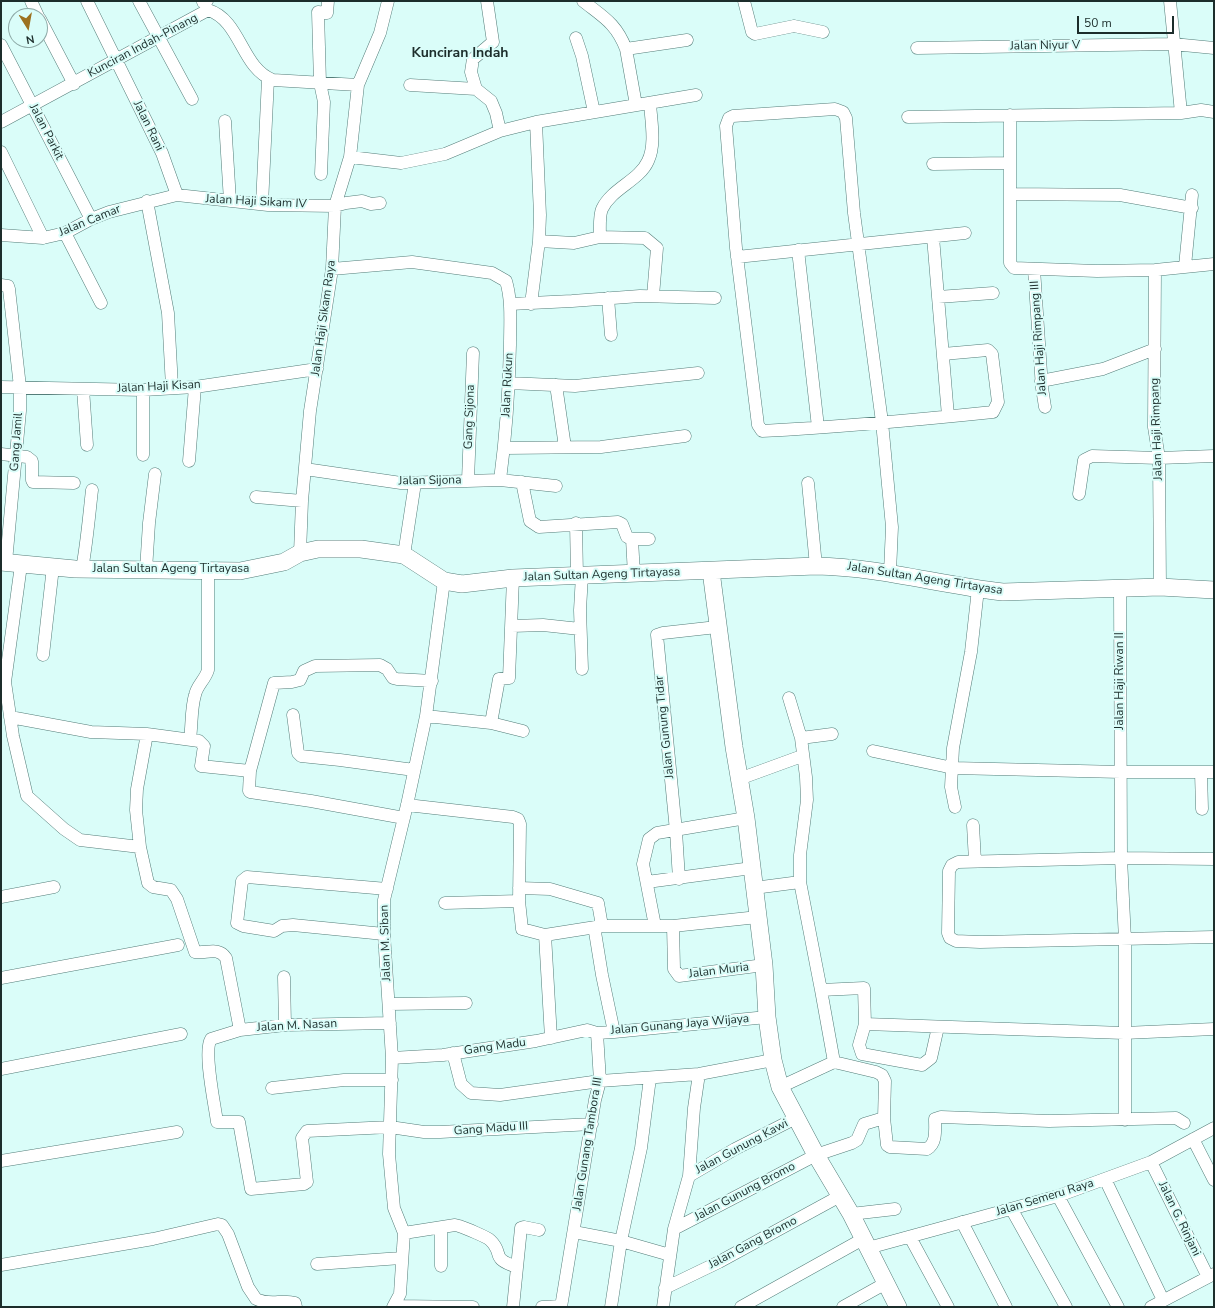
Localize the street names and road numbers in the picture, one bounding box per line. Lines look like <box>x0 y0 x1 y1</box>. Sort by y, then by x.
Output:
street label: Kunciran Indah-Pinang <box>86 11 200 81</box>
street label: Jalan Niyur V <box>1010 38 1080 54</box>
street label: Jalan Rani <box>130 99 166 153</box>
street label: Jalan Parkit <box>26 102 66 162</box>
street label: Jalan Haji Sikam IV <box>205 192 307 212</box>
street label: Jalan Camar <box>57 202 123 240</box>
street label: Jalan Haji Sikam Raya <box>309 259 339 377</box>
street label: Jalan Haji Rimpang III <box>1028 280 1050 396</box>
street label: Jalan Rukun <box>499 352 517 418</box>
street label: Jalan Haji Kisan <box>117 378 201 396</box>
street label: Jalan Haji Rimpang <box>1148 378 1166 480</box>
street label: Gang Sijona <box>462 384 478 450</box>
street label: Gang Jamil <box>8 412 26 472</box>
street label: Jalan Sijona <box>398 473 462 489</box>
street label: Jalan Sultan Ageng Tirtayasa <box>846 560 1004 598</box>
street label: Jalan Sultan Ageng Tirtayasa <box>93 562 249 576</box>
street label: Jalan Sultan Ageng Tirtayasa <box>523 565 681 585</box>
street label: Jalan Haji Riwan II <box>1113 632 1127 730</box>
street label: Jalan Gunung Tidar <box>652 675 678 779</box>
street label: Jalan M. Siban <box>377 905 395 981</box>
street label: Jalan Muria <box>688 960 750 982</box>
street label: Jalan Gunang Jaya Wijaya <box>610 1012 750 1038</box>
street label: Jalan M. Nasan <box>257 1017 337 1035</box>
street label: Gang Madu <box>463 1036 527 1058</box>
street label: Jalan Gunang Tambora III <box>570 1076 606 1212</box>
street label: Jalan Gunung Kawi <box>693 1117 791 1177</box>
street label: Gang Madu III <box>453 1119 529 1139</box>
street label: Jalan Gunung Bromo <box>692 1159 798 1225</box>
street label: Jalan Semeru Raya <box>994 1176 1096 1220</box>
street label: Jalan G. Rinjani <box>1155 1179 1203 1259</box>
street label: Jalan Gang Bromo <box>706 1214 800 1272</box>

